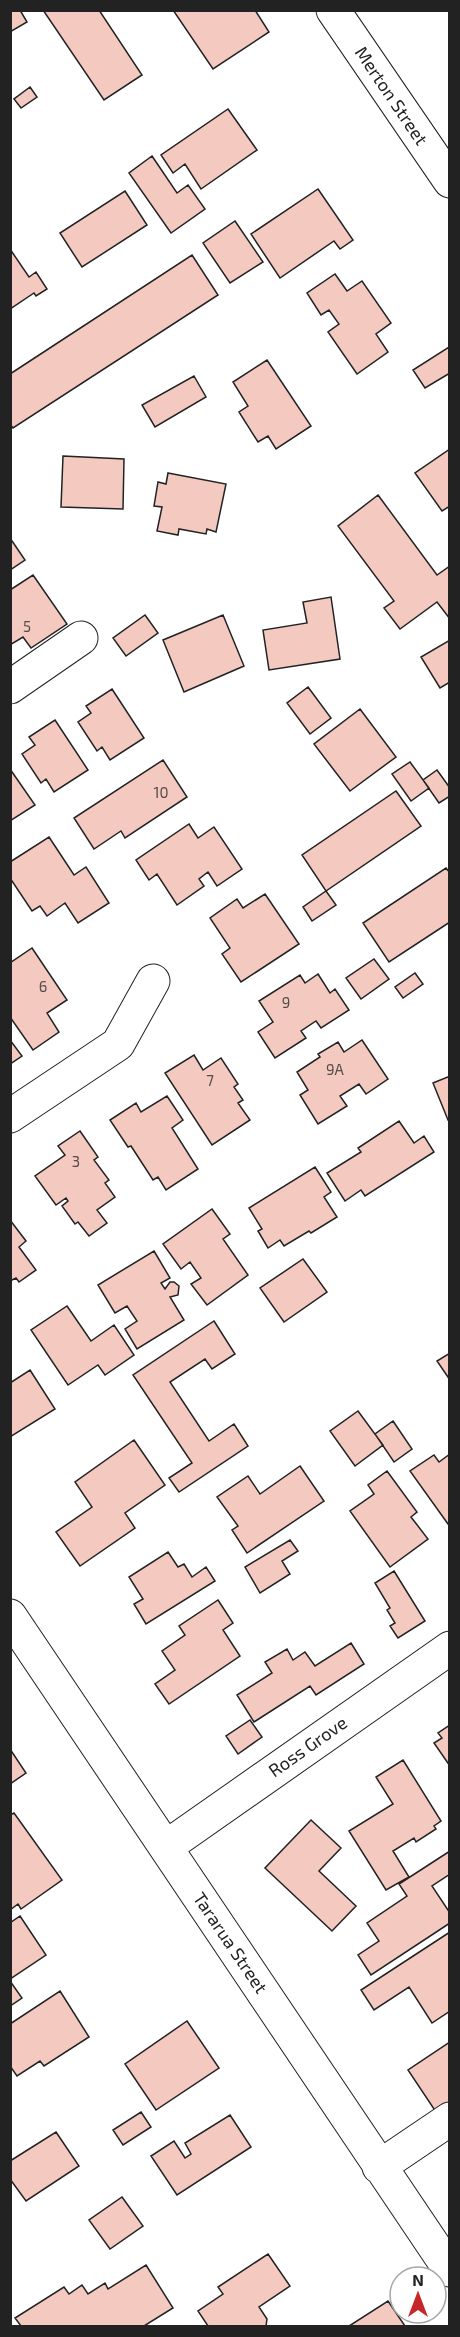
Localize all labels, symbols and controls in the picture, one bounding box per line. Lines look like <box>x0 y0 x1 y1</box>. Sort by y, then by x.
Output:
street label: Merton Street <box>351 42 433 149</box>
house number: 5 <box>23 617 31 635</box>
house number: 10 <box>153 783 169 801</box>
house number: 6 <box>39 977 47 995</box>
house number: 9 <box>282 993 290 1011</box>
house number: 9A <box>326 1060 345 1078</box>
house number: 7 <box>206 1071 214 1089</box>
house number: 3 <box>72 1152 80 1170</box>
street label: Ross Grove <box>264 1711 351 1781</box>
street label: Tararua Street <box>189 1888 273 1997</box>
north arrow <box>388 2265 448 2325</box>
text: N <box>412 2270 424 2289</box>

